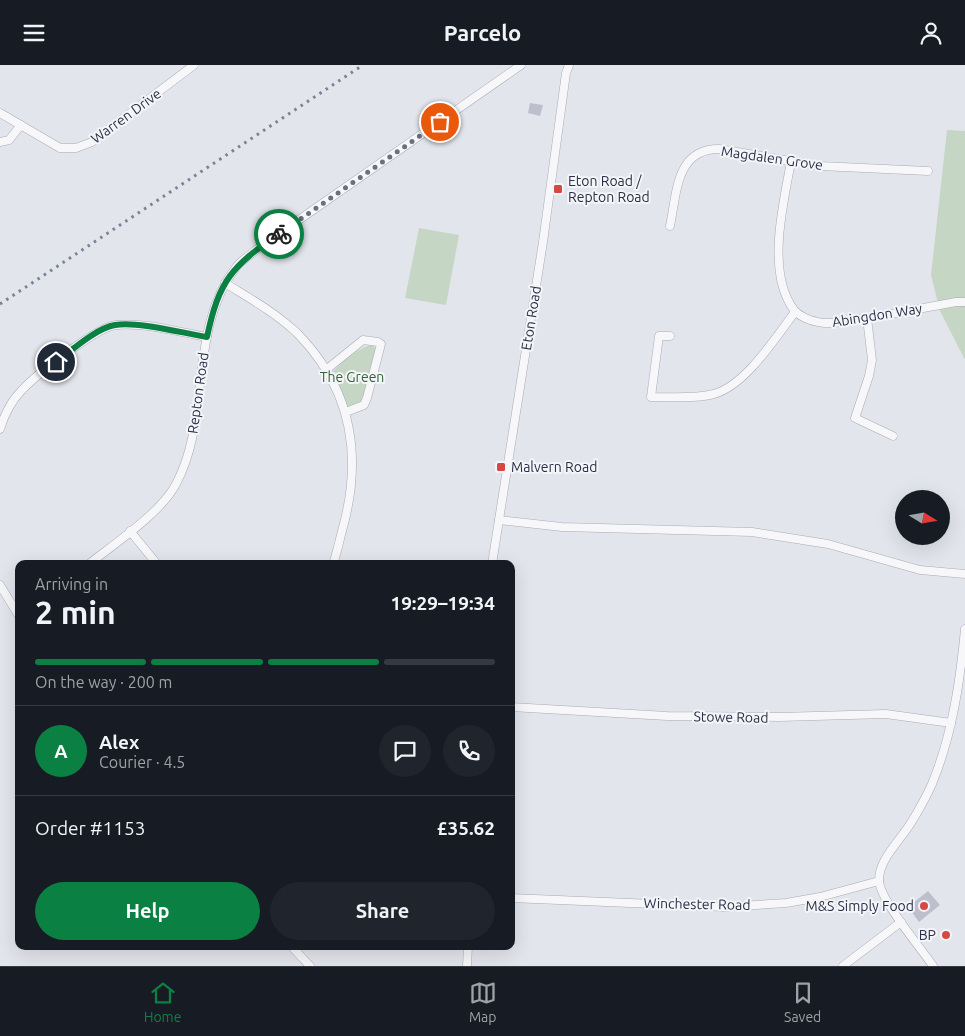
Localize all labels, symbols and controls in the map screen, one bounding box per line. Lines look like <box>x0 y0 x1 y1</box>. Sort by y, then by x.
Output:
icon: menu <box>20 19 48 47</box>
icon: person <box>917 19 945 47</box>
text: Parcelo <box>444 20 521 45</box>
street label: Warren Drive <box>88 85 164 147</box>
pin <box>419 101 461 143</box>
icon: bag <box>426 108 454 136</box>
street label: Magdalen Grove <box>720 143 824 173</box>
place label: Eton Road / Repton Road <box>568 173 650 205</box>
marker: Eton Road / Repton Road <box>552 183 564 195</box>
courier <box>254 209 304 259</box>
icon: bike <box>265 220 293 248</box>
street label: Eton Road <box>518 285 544 351</box>
street label: Abingdon Way <box>831 300 923 330</box>
pin <box>35 341 77 383</box>
icon: home <box>42 348 70 376</box>
street label: Repton Road <box>184 351 212 435</box>
park label: The Green <box>320 369 384 385</box>
place label: Malvern Road <box>511 459 597 475</box>
marker: Malvern Road <box>495 461 507 473</box>
north arrow <box>895 490 950 545</box>
map controls <box>895 490 950 545</box>
text: Arriving in <box>35 575 108 593</box>
text: 19:29–19:34 <box>390 592 495 614</box>
text: 2 min <box>35 594 116 630</box>
text: On the way · 200 m <box>35 673 172 691</box>
street label: Stowe Road <box>693 708 769 726</box>
button: chat <box>379 725 431 777</box>
button: phone <box>443 725 495 777</box>
text: Alex <box>99 731 139 753</box>
text: A <box>54 740 68 762</box>
text: Courier · 4.5 <box>99 753 185 771</box>
text: Order #1153 <box>35 817 145 839</box>
text: £35.62 <box>437 817 495 839</box>
button: Help <box>35 882 260 940</box>
button: Share <box>270 882 495 940</box>
street label: Winchester Road <box>643 895 751 913</box>
place label: M&S Simply Food <box>806 898 914 914</box>
marker: M&S Simply Food <box>918 900 930 912</box>
place label: BP <box>919 927 936 943</box>
marker: BP <box>940 929 952 941</box>
tab: Home <box>144 979 181 1025</box>
tab: Map <box>469 979 497 1025</box>
tab: Saved <box>784 979 821 1025</box>

